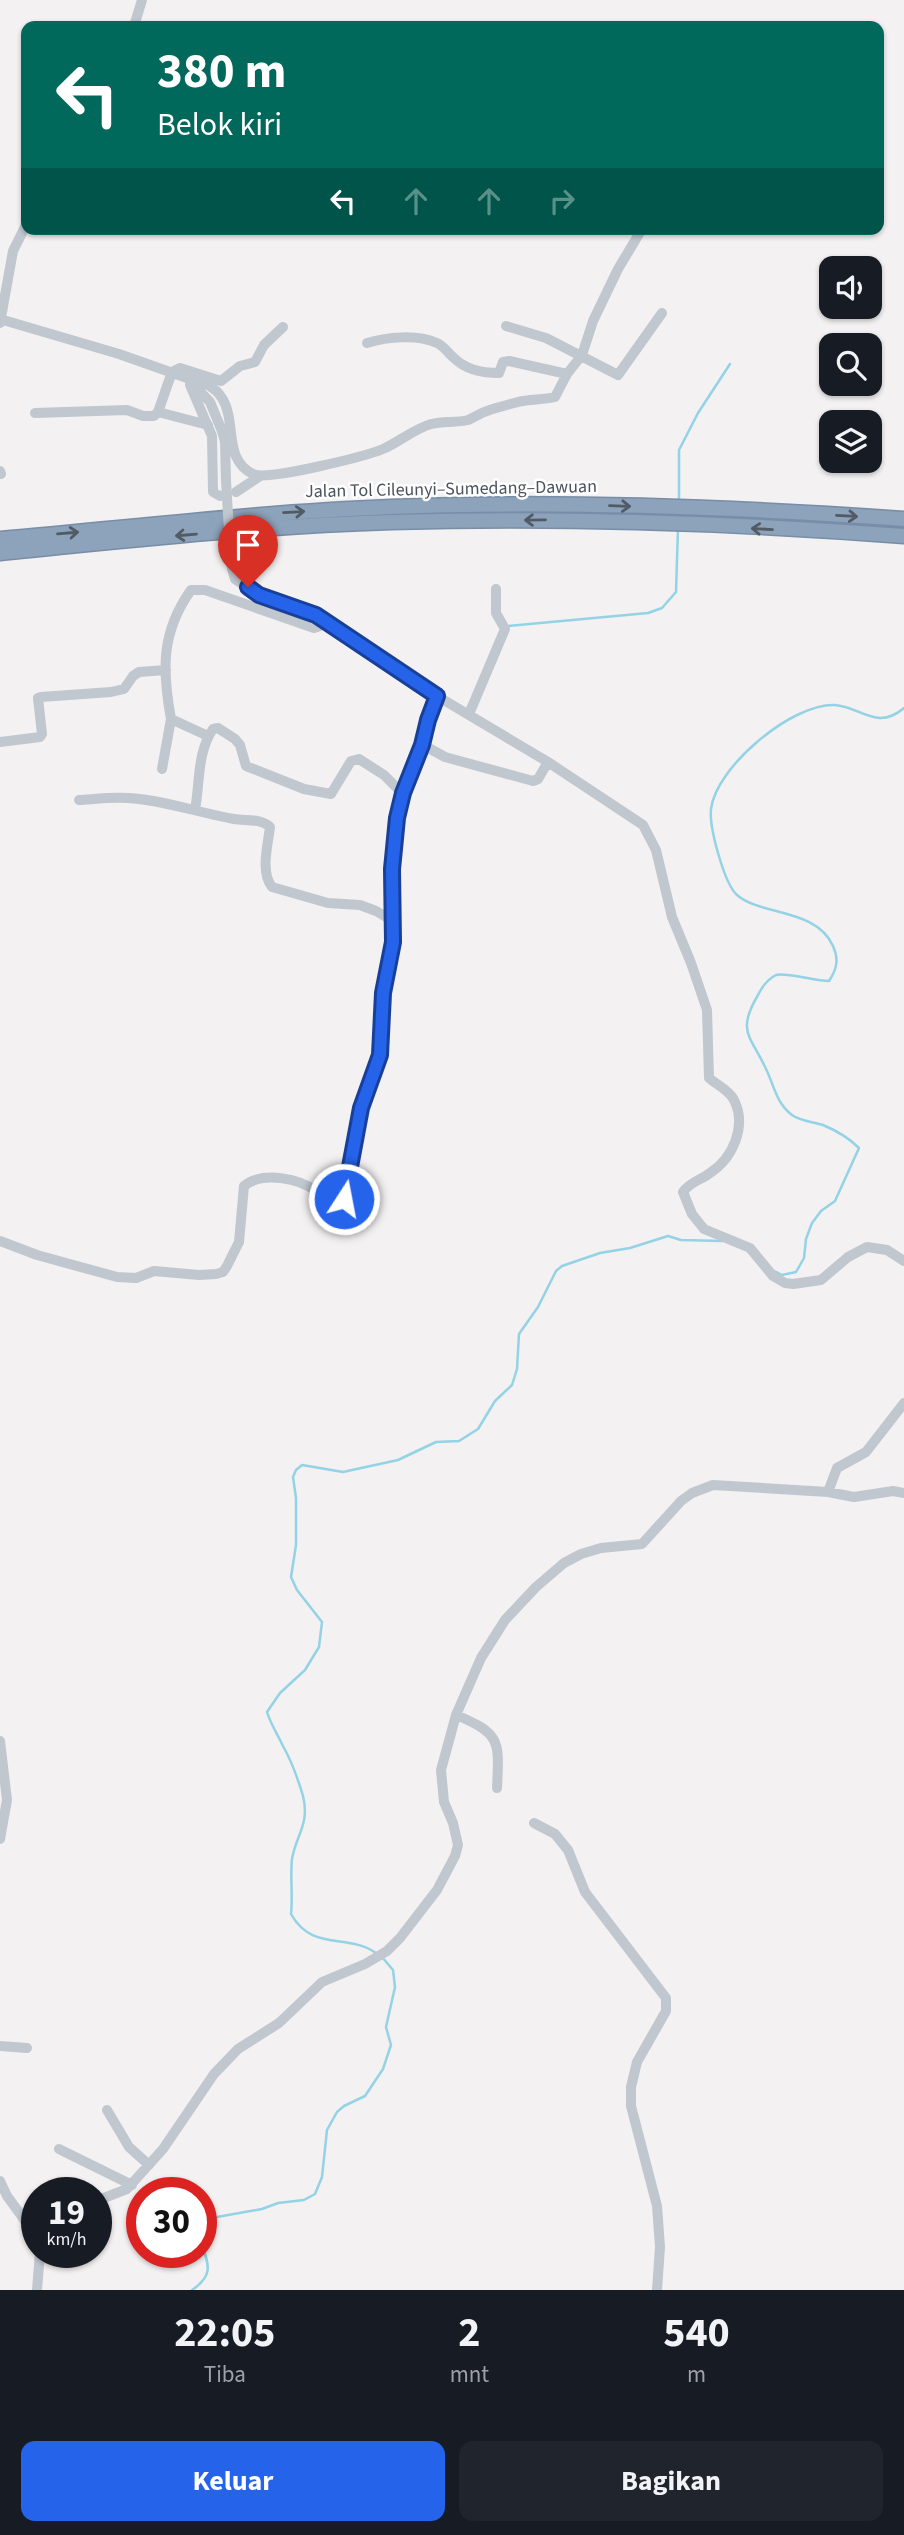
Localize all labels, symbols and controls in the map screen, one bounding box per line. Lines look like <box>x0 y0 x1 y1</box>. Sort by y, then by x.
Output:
text: 380 m <box>157 37 286 107</box>
icon: left <box>42 49 133 140</box>
text: Belok kiri <box>157 102 282 148</box>
icon: left <box>324 182 362 220</box>
icon: ahead <box>397 182 435 220</box>
icon: ahead <box>470 182 508 220</box>
icon: right <box>543 182 581 220</box>
map controls <box>819 256 882 473</box>
button: sound <box>819 256 882 319</box>
button: search <box>819 333 882 396</box>
button: layers <box>819 410 882 473</box>
street label: Jalan Tol Cileunyi–Sumedang–Dawuan <box>305 474 597 504</box>
one-way arrow <box>608 499 631 512</box>
one-way arrow <box>283 505 305 518</box>
one-way arrow <box>835 509 858 522</box>
one-way arrow <box>524 513 547 527</box>
pin <box>218 515 278 587</box>
one-way arrow <box>751 522 774 535</box>
one-way arrow <box>56 526 79 539</box>
icon: arrive <box>229 526 267 564</box>
one-way arrow <box>175 529 197 542</box>
position arrow <box>307 1162 381 1236</box>
speed limit sign: 30 <box>126 2177 217 2268</box>
text: 19 <box>48 2188 85 2238</box>
text: km/h <box>47 2227 86 2252</box>
text: 22:05 <box>174 2303 275 2363</box>
text: 2 <box>458 2303 480 2363</box>
text: 540 <box>663 2303 730 2363</box>
text: Tiba <box>204 2358 246 2391</box>
text: mnt <box>450 2358 489 2391</box>
text: m <box>687 2358 706 2391</box>
button: Keluar <box>21 2441 445 2521</box>
button: Bagikan <box>459 2441 883 2521</box>

